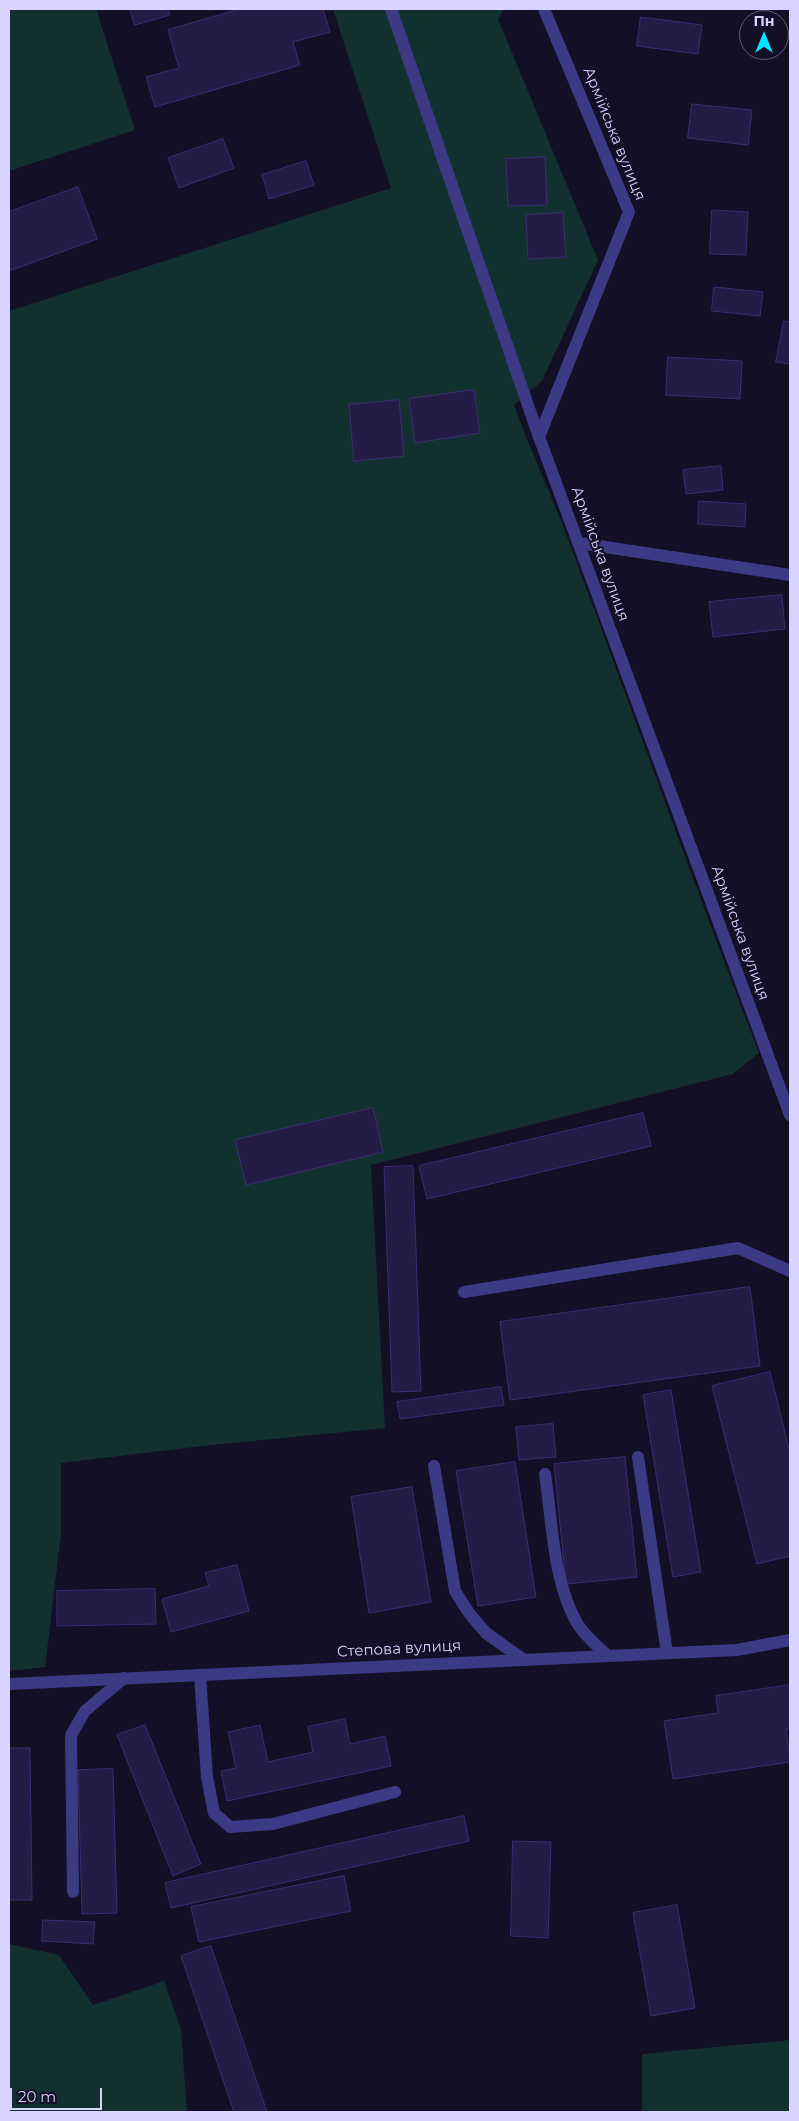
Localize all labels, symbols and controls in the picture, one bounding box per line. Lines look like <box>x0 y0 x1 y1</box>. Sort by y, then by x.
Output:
north arrow <box>739 10 789 60</box>
text: Пн <box>753 12 775 30</box>
street label: Армійська вулиця <box>579 65 649 203</box>
street label: Армійська вулиця <box>567 484 633 624</box>
street label: Армійська вулиця <box>707 863 773 1003</box>
street label: Степова вулиця <box>336 1637 462 1661</box>
scale bar <box>12 2078 105 2110</box>
text: 20 m <box>18 2087 56 2106</box>

